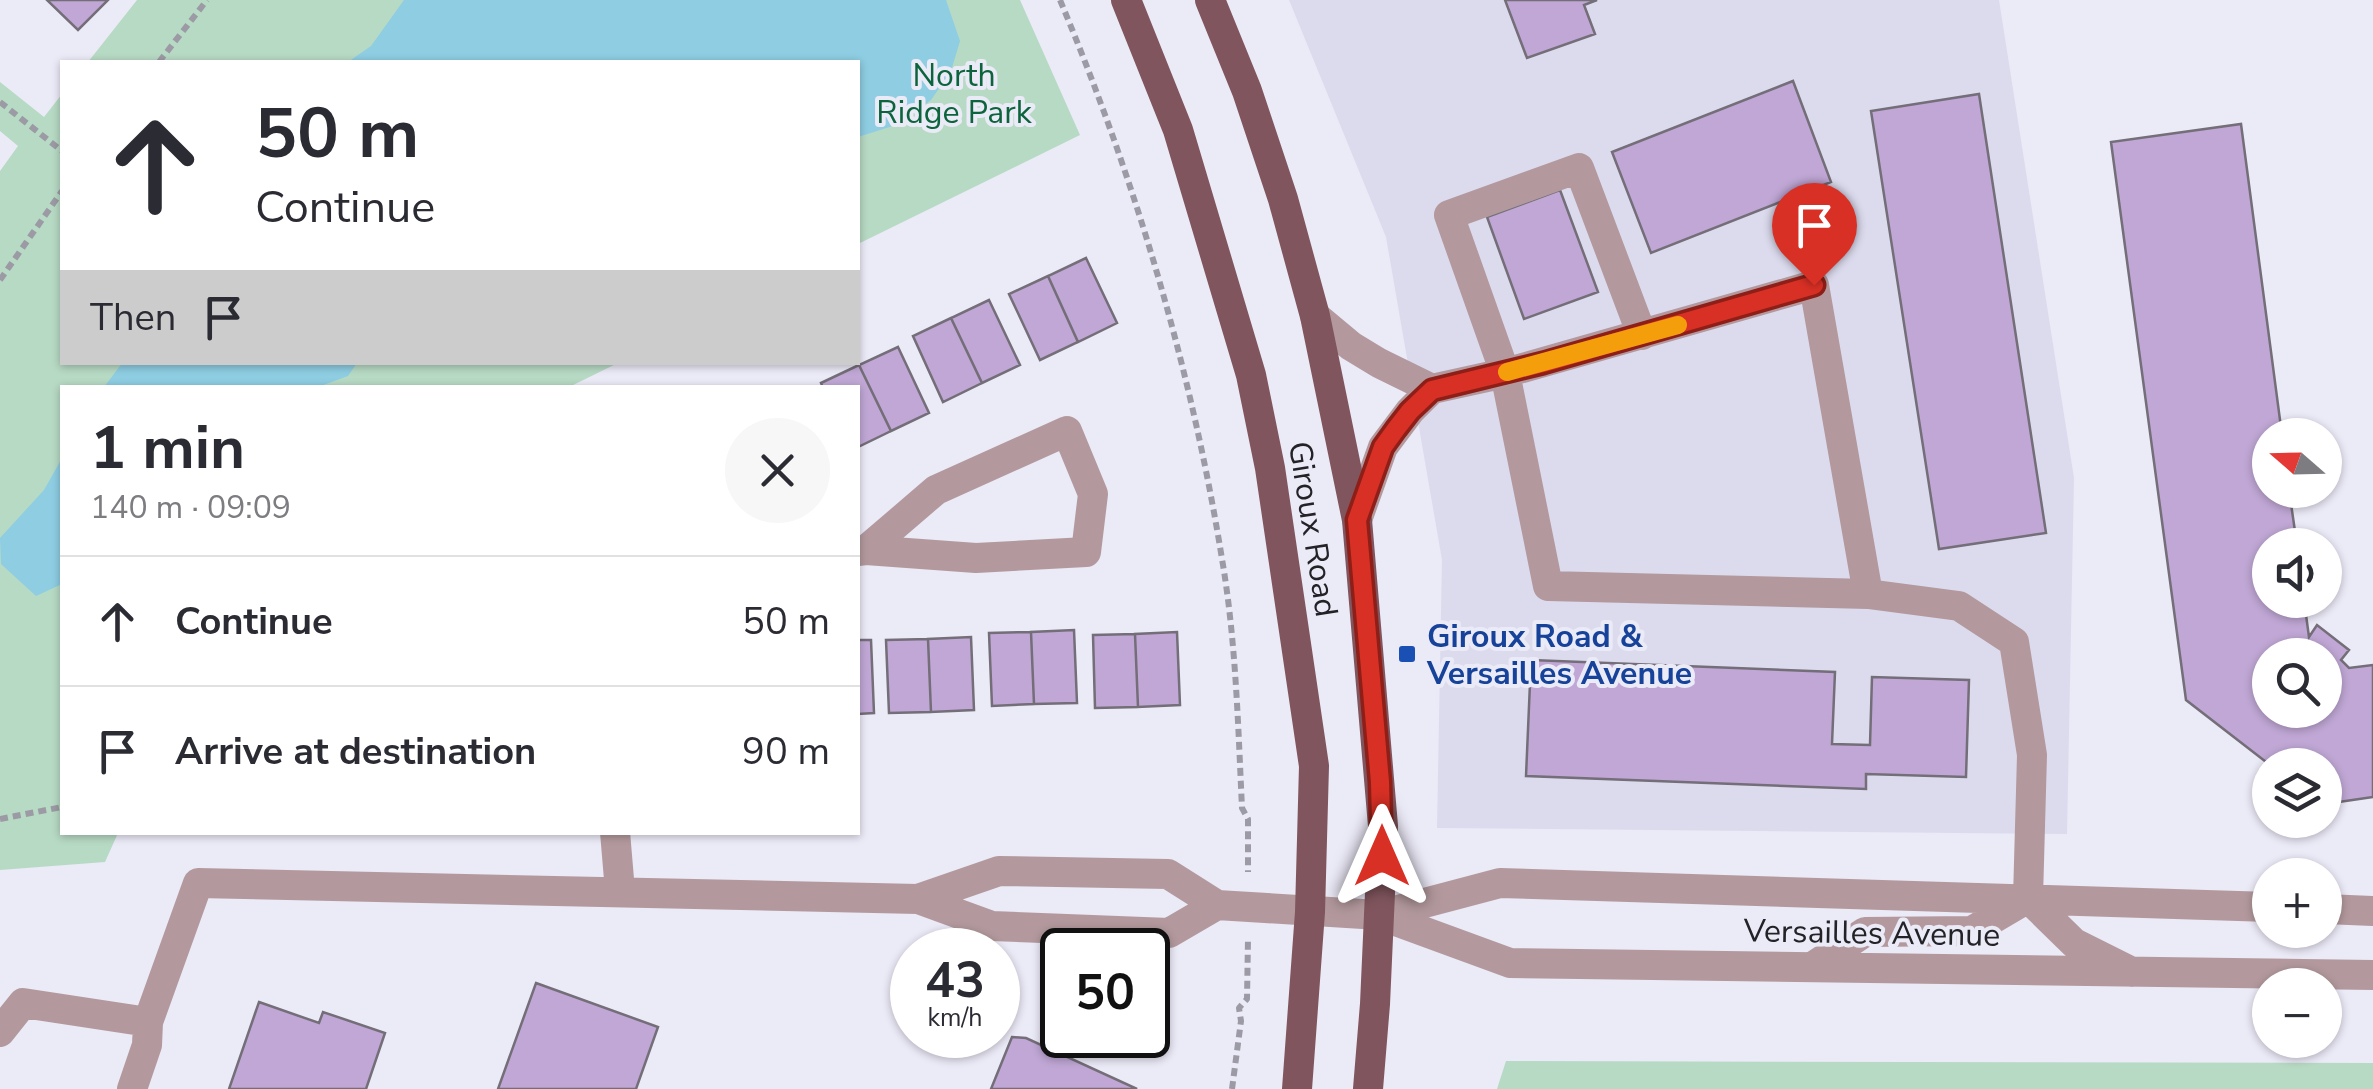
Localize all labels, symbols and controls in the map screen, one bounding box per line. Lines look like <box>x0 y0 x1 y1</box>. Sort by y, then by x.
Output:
park label: North Ridge Park <box>876 54 1033 134</box>
text: 50 m <box>255 86 419 182</box>
icon: ahead <box>90 100 220 230</box>
text: Continue <box>255 177 435 238</box>
pin <box>1772 183 1857 286</box>
icon: arrive <box>1787 198 1842 253</box>
icon: arrive <box>196 290 251 345</box>
text: Then <box>90 292 176 343</box>
text: 1 min <box>90 407 245 489</box>
button: close <box>725 418 830 523</box>
north arrow <box>2252 418 2342 508</box>
map controls <box>2252 418 2342 1058</box>
street label: Giroux Road <box>1278 438 1348 620</box>
text: 140 m · 09:09 <box>90 486 291 529</box>
button: sound <box>2252 528 2342 618</box>
icon: ahead <box>90 594 145 649</box>
text: Continue <box>175 596 333 647</box>
text: 50 m <box>742 596 830 647</box>
place label: Giroux Road & Versailles Avenue <box>1426 615 1692 695</box>
button: search <box>2252 638 2342 728</box>
marker: Giroux Road & Versailles Avenue <box>1396 643 1418 665</box>
icon: arrive <box>90 724 145 779</box>
text: Arrive at destination <box>175 726 536 777</box>
text: 90 m <box>742 726 830 777</box>
button: layers <box>2252 748 2342 838</box>
position arrow <box>1330 804 1434 908</box>
button: + <box>2252 858 2342 948</box>
street label: Versailles Avenue <box>1742 909 2001 957</box>
speed limit sign: 50 <box>1040 928 1170 1058</box>
text: 43 <box>925 946 985 1015</box>
button: − <box>2252 968 2342 1058</box>
text: km/h <box>927 1001 983 1035</box>

